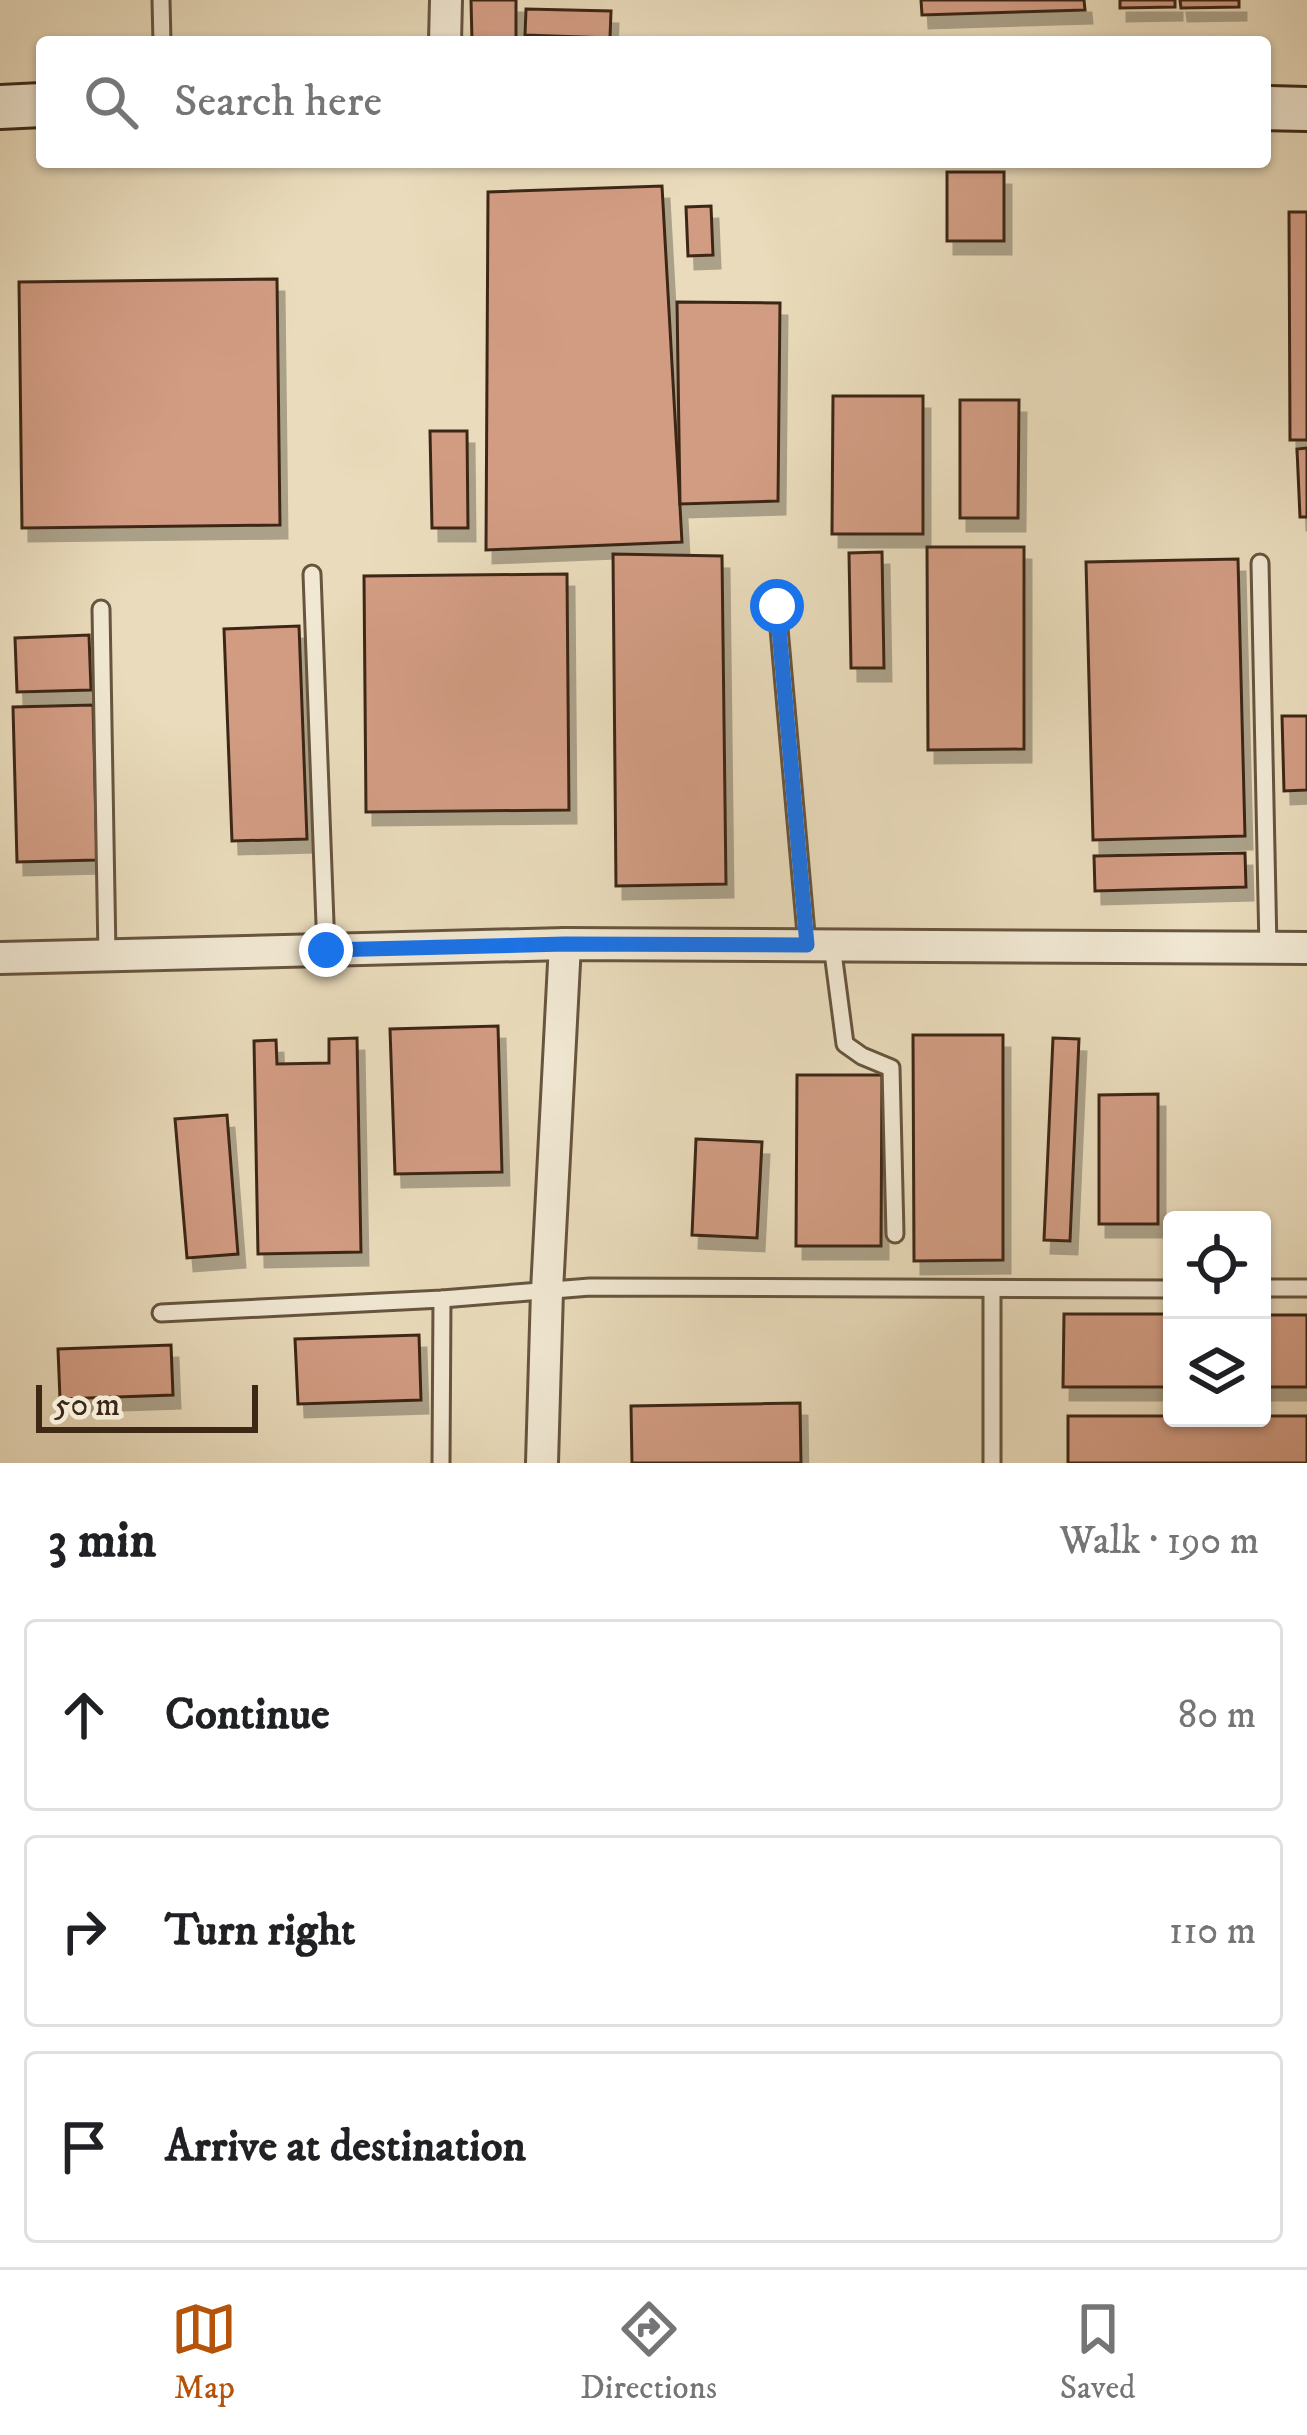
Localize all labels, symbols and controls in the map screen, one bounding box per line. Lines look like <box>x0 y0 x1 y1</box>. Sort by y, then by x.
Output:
search box <box>36 36 1271 168</box>
icon: search <box>78 69 144 135</box>
text: Search here <box>174 74 382 130</box>
route start <box>750 579 804 633</box>
route end <box>299 923 353 977</box>
map controls <box>1163 1211 1271 1427</box>
button: locate <box>1163 1211 1271 1319</box>
button: layers <box>1163 1319 1271 1427</box>
scale bar <box>36 1379 258 1432</box>
text: 50 m <box>54 1385 120 1426</box>
text: 3 min <box>48 1509 156 1573</box>
text: Walk · 190 m <box>1060 1517 1259 1566</box>
icon: ahead <box>51 1682 117 1748</box>
text: Continue <box>165 1687 330 1743</box>
text: 80 m <box>1178 1691 1256 1740</box>
icon: right <box>51 1898 117 1964</box>
text: Turn right <box>165 1903 355 1959</box>
text: 110 m <box>1169 1907 1256 1956</box>
icon: arrive <box>51 2114 117 2180</box>
text: Arrive at destination <box>165 2119 526 2175</box>
tab: Map <box>171 2296 237 2409</box>
tab: Directions <box>580 2296 717 2409</box>
tab: Saved <box>1060 2296 1136 2409</box>

